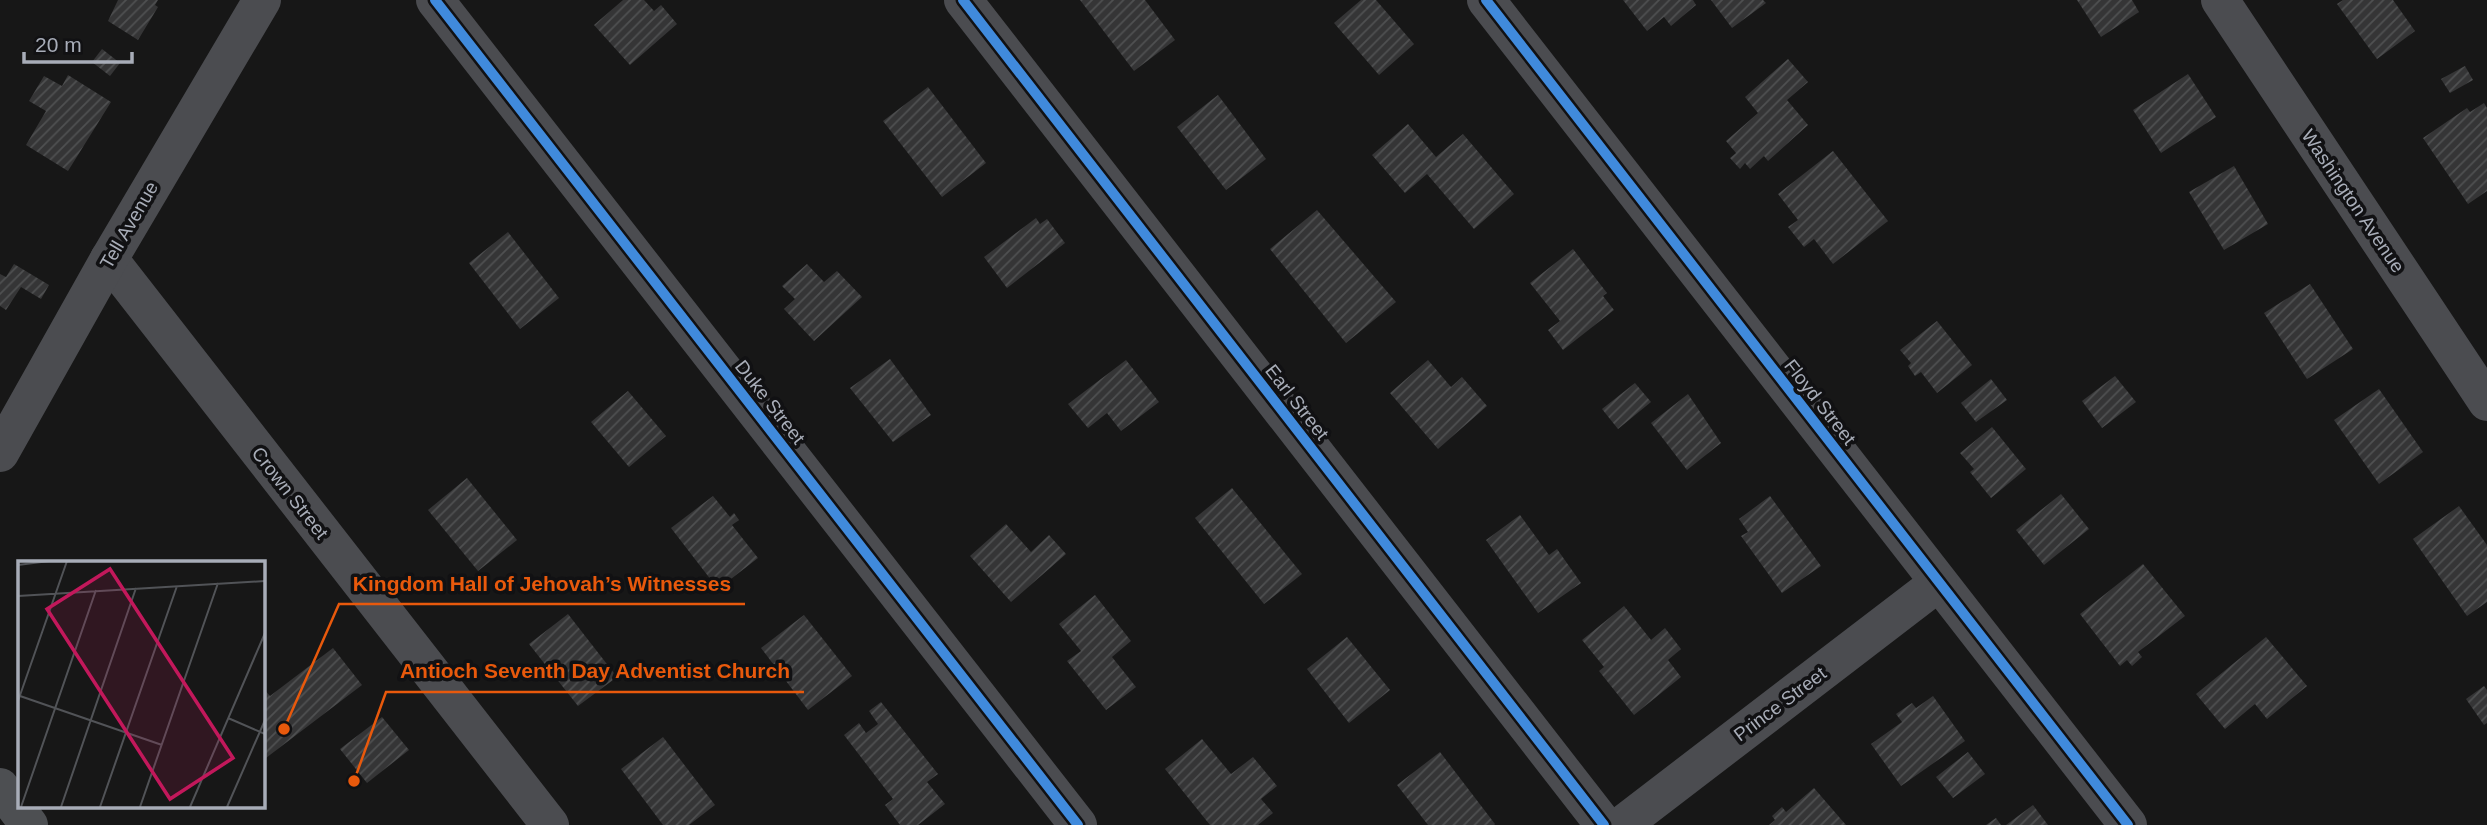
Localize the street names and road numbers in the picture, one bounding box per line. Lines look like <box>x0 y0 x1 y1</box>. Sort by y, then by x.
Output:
street label: Washington Avenue <box>2297 126 2409 276</box>
street label: Tell Avenue <box>96 178 162 272</box>
street label: Floyd Street <box>1780 355 1860 449</box>
street label: Duke Street <box>731 356 810 449</box>
street label: Earl Street <box>1261 360 1333 444</box>
street label: Crown Street <box>248 443 333 544</box>
street label: Prince Street <box>1730 662 1831 745</box>

